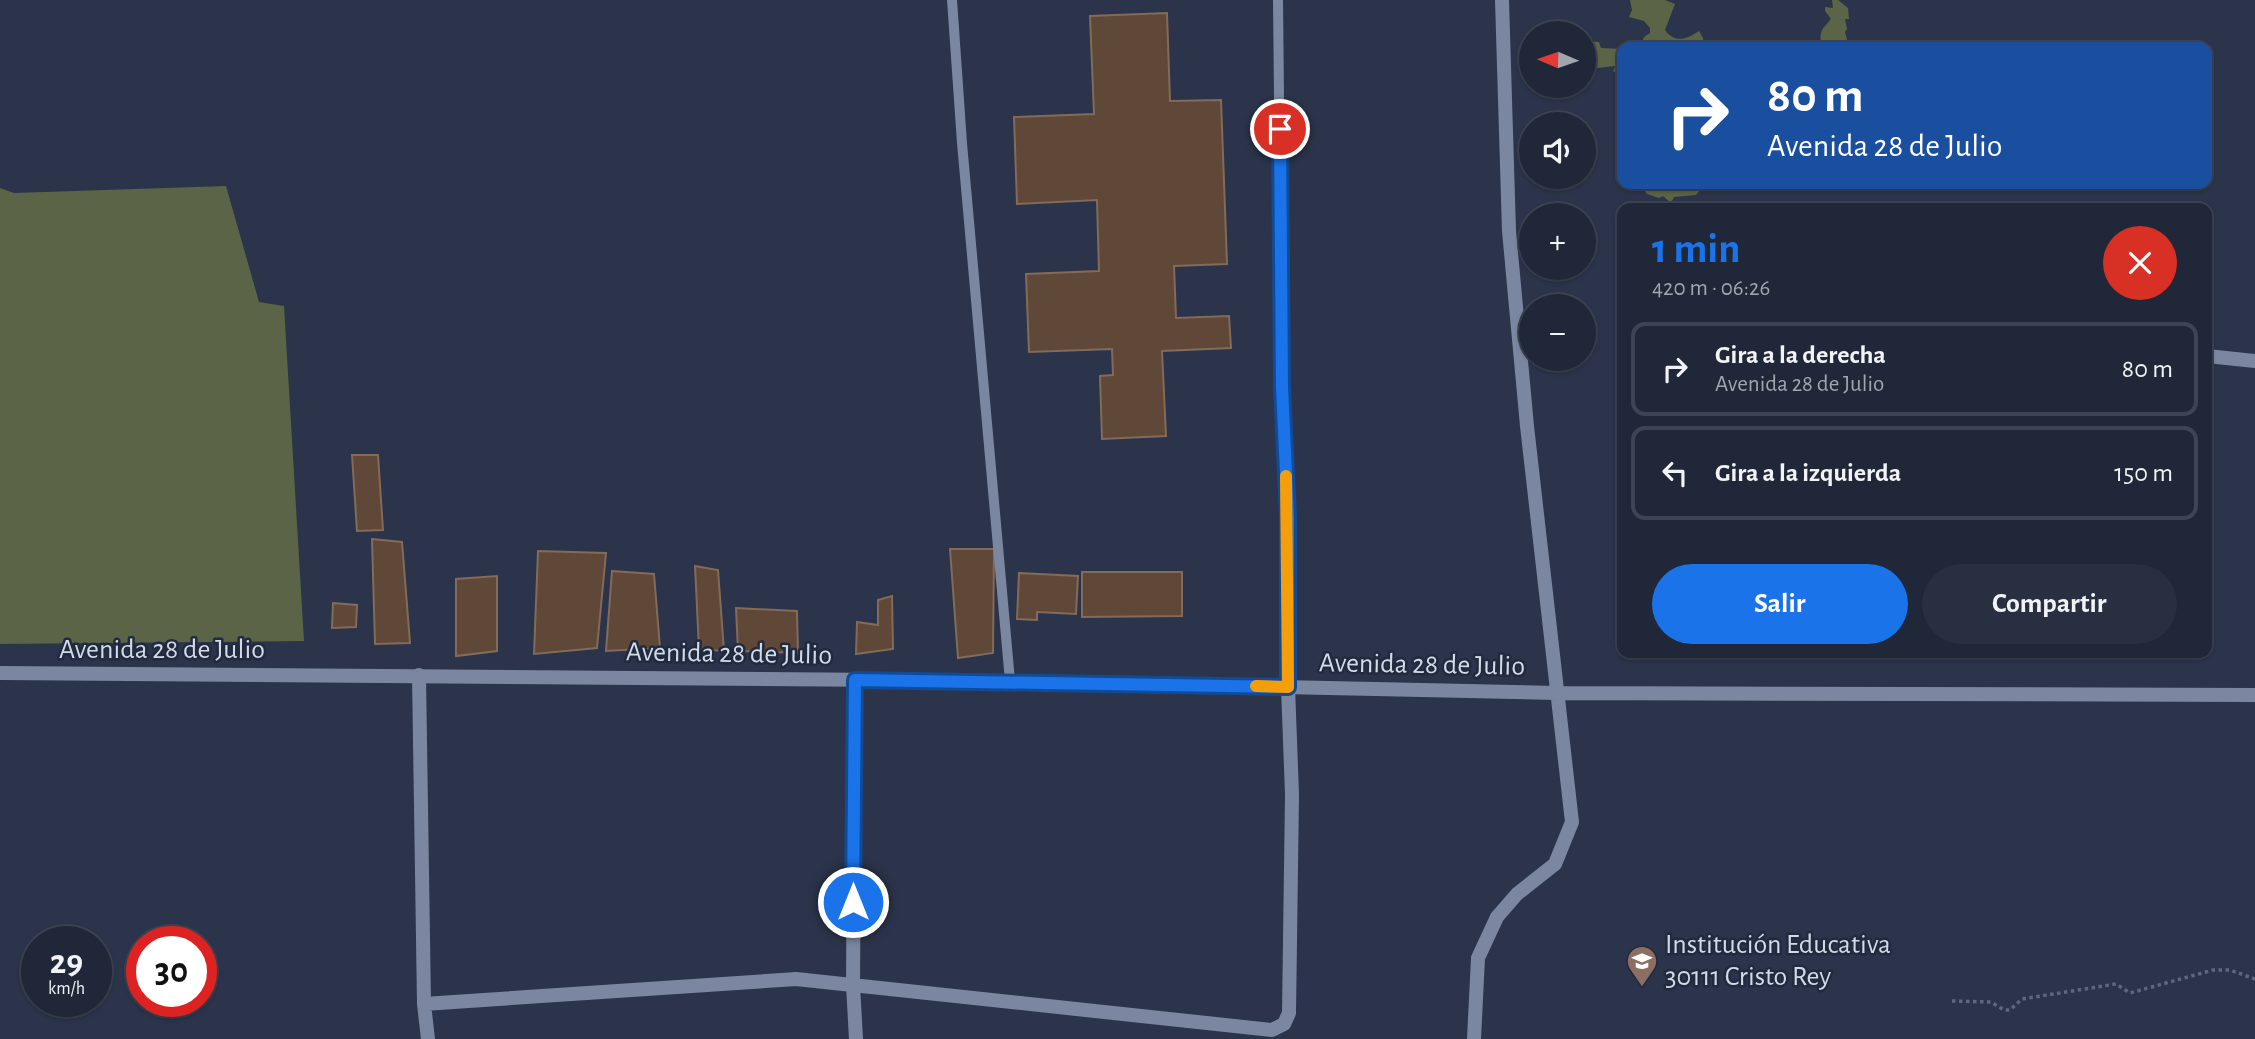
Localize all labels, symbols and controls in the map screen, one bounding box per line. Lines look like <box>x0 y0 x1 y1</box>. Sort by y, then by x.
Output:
north arrow <box>1519 21 1596 98</box>
map controls <box>1519 21 1596 371</box>
icon: right <box>1652 70 1743 161</box>
text: 80 m <box>1767 72 1864 121</box>
pin <box>1250 99 1310 159</box>
icon: arrive <box>1261 110 1299 148</box>
button: sound <box>1519 112 1596 189</box>
text: Avenida 28 de Julio <box>1767 130 2003 162</box>
button: + <box>1519 203 1596 280</box>
button: close <box>2103 226 2177 300</box>
text: 1 min <box>1652 228 1741 270</box>
text: 420 m · 06:26 <box>1652 277 1770 300</box>
button: − <box>1519 294 1596 371</box>
text: Gira a la derecha <box>1715 342 1886 368</box>
icon: right <box>1656 350 1694 388</box>
text: 80 m <box>2122 356 2173 382</box>
text: Avenida 28 de Julio <box>1715 373 1884 396</box>
icon: left <box>1656 454 1694 492</box>
text: Gira a la izquierda <box>1715 460 1901 486</box>
text: 150 m <box>2114 460 2173 486</box>
button: Salir <box>1652 564 1908 644</box>
button: Compartir <box>1922 564 2177 644</box>
street label: Avenida 28 de Julio <box>59 636 265 664</box>
street label: Avenida 28 de Julio <box>626 638 832 670</box>
street label: Avenida 28 de Julio <box>1319 649 1525 681</box>
position arrow <box>816 865 890 939</box>
speed limit sign: 30 <box>126 926 217 1017</box>
place label: Institución Educativa 30111 Cristo Rey <box>1665 931 1891 991</box>
school or university icon: Institución Educativa 30111 Cristo Rey <box>1625 944 1659 988</box>
text: 29 <box>50 945 83 980</box>
text: km/h <box>48 980 85 998</box>

